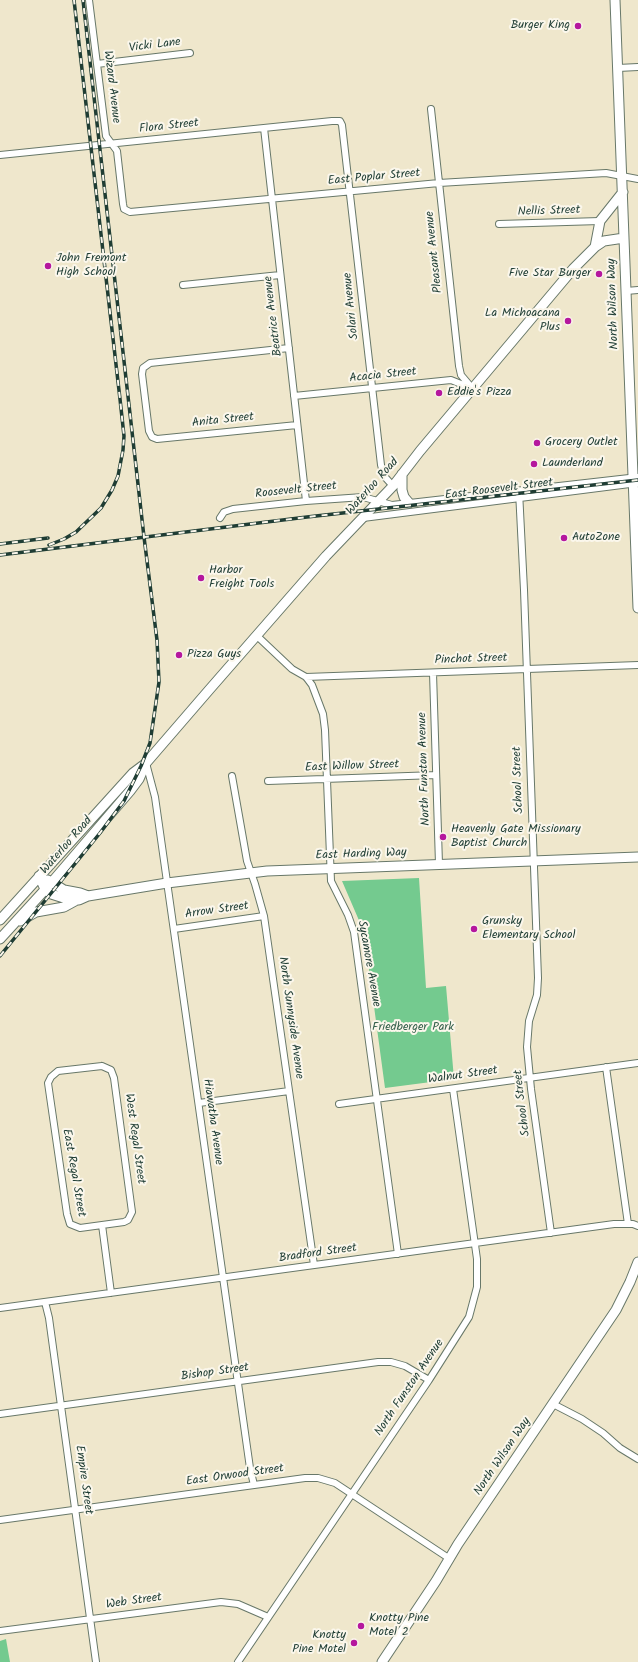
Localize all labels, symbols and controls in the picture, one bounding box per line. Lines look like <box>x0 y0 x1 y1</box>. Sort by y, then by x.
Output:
place label: Burger King <box>511 19 570 33</box>
marker: Burger King <box>573 21 583 31</box>
street label: Vicki Lane <box>128 36 182 56</box>
street label: Wizard Avenue <box>99 50 123 124</box>
street label: Flora Street <box>139 117 199 137</box>
street label: East Poplar Street <box>327 167 421 189</box>
street label: Nellis Street <box>517 204 581 220</box>
street label: Pleasant Avenue <box>424 210 446 294</box>
place label: John Fremont High School <box>56 252 126 280</box>
street label: North Wilson Way <box>605 258 623 350</box>
marker: John Fremont High School <box>43 261 53 271</box>
place label: Five Star Burger <box>509 267 591 281</box>
marker: Five Star Burger <box>594 269 604 279</box>
street label: Solari Avenue <box>341 272 363 340</box>
street label: Beatrice Avenue <box>262 275 286 357</box>
place label: La Michoacana Plus <box>485 307 560 335</box>
marker: La Michoacana Plus <box>563 316 573 326</box>
street label: Acacia Street <box>349 365 417 387</box>
place label: Eddie's Pizza <box>447 386 511 400</box>
marker: Eddie's Pizza <box>434 388 444 398</box>
street label: Anita Street <box>191 411 255 431</box>
place label: Grocery Outlet <box>545 436 618 450</box>
marker: Grocery Outlet <box>532 438 542 448</box>
street label: Waterloo Road <box>344 456 402 518</box>
place label: Launderland <box>542 457 603 471</box>
marker: Launderland <box>529 459 539 469</box>
street label: East Roosevelt Street <box>444 476 554 504</box>
street label: Roosevelt Street <box>255 480 337 502</box>
place label: AutoZone <box>572 531 620 545</box>
marker: AutoZone <box>559 533 569 543</box>
place label: Harbor Freight Tools <box>209 564 274 592</box>
marker: Harbor Freight Tools <box>196 573 206 583</box>
place label: Pizza Guys <box>187 648 241 662</box>
marker: Pizza Guys <box>174 650 184 660</box>
street label: Pinchot Street <box>434 652 508 668</box>
street label: North Funston Avenue <box>416 712 434 826</box>
street label: School Street <box>511 746 527 814</box>
street label: East Willow Street <box>305 758 399 776</box>
street label: Waterloo Road <box>38 814 96 878</box>
place label: Heavenly Gate Missionary Baptist Church <box>451 823 581 851</box>
marker: Heavenly Gate Missionary Baptist Church <box>438 832 448 842</box>
street label: East Harding Way <box>315 846 407 864</box>
street label: Arrow Street <box>184 899 250 923</box>
place label: Grunsky Elementary School <box>482 915 575 943</box>
street label: Sycamore Avenue <box>353 920 383 1008</box>
marker: Grunsky Elementary School <box>469 924 479 934</box>
street label: North Sunnyside Avenue <box>274 956 306 1080</box>
park label: Friedberger Park <box>372 1021 454 1035</box>
street label: Walnut Street <box>427 1064 499 1088</box>
street label: School Street <box>512 1069 534 1137</box>
street label: Hiawatha Avenue <box>199 1078 225 1166</box>
street label: West Regal Street <box>121 1093 147 1185</box>
street label: East Regal Street <box>58 1128 88 1218</box>
street label: Bradford Street <box>278 1241 358 1267</box>
street label: North Funston Avenue <box>372 1337 448 1439</box>
street label: Bishop Street <box>180 1361 250 1385</box>
street label: North Wilson Way <box>472 1415 534 1499</box>
street label: Empire Street <box>71 1444 95 1516</box>
street label: East Orwood Street <box>185 1462 285 1490</box>
street label: Web Street <box>105 1591 163 1613</box>
place label: Knotty Pine Motel 2 <box>369 1612 429 1640</box>
marker: Knotty Pine Motel 2 <box>356 1621 366 1631</box>
place label: Knotty Pine Motel <box>292 1629 346 1657</box>
marker: Knotty Pine Motel <box>349 1638 359 1648</box>

